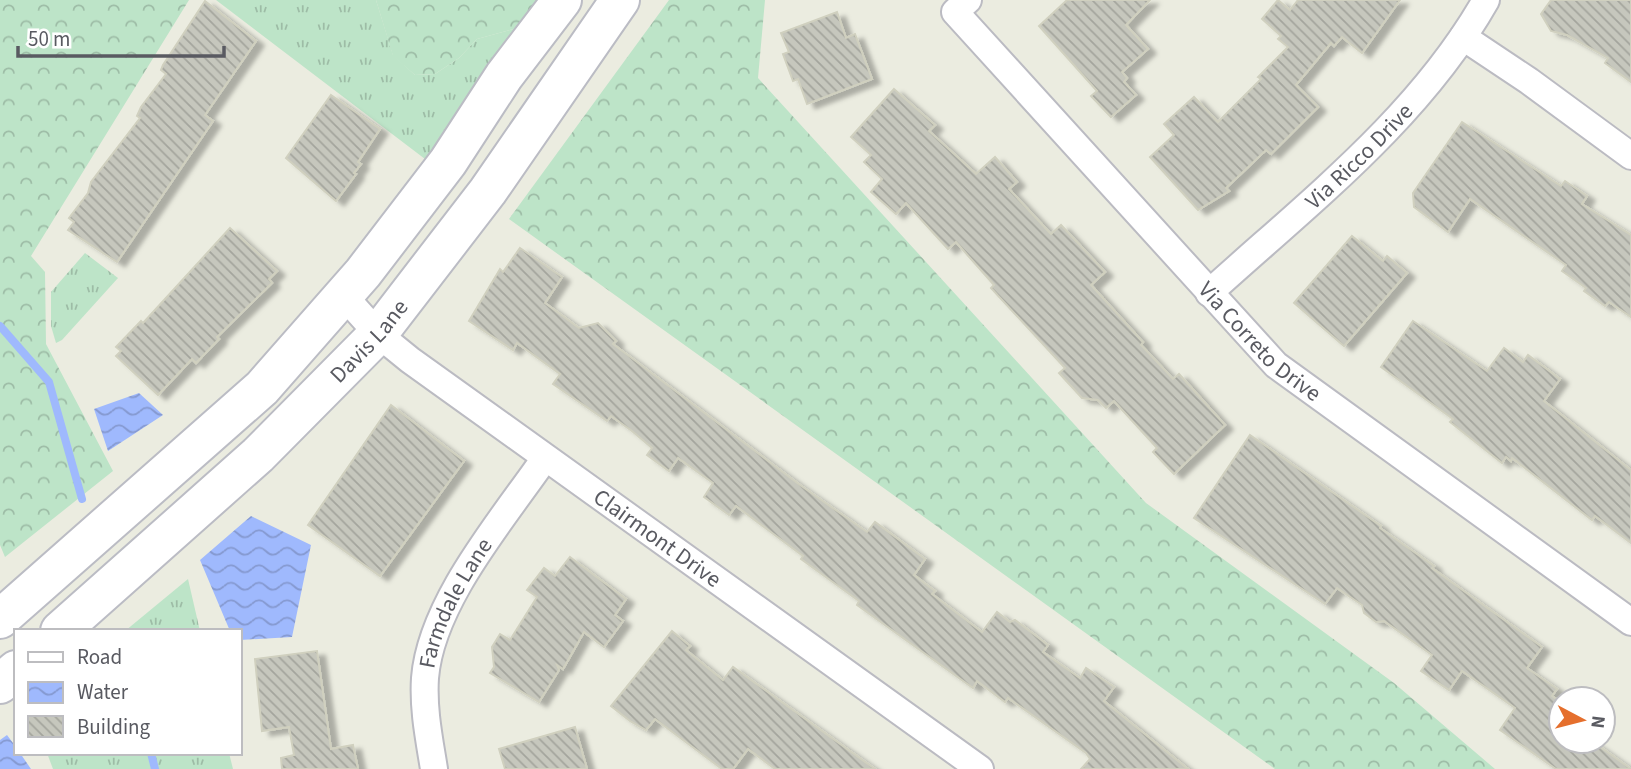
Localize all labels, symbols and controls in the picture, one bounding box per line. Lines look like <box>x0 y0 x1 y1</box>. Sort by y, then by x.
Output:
scale bar <box>18 14 224 58</box>
text: 50 m <box>28 24 70 54</box>
street label: Via Ricco Drive <box>1298 96 1420 217</box>
street label: Via Correto Drive <box>1191 274 1328 409</box>
street label: Davis Lane <box>322 292 416 390</box>
street label: Clairmont Drive <box>587 480 728 595</box>
street label: Farmdale Lane <box>410 531 500 671</box>
legend <box>14 629 242 755</box>
text: Road <box>77 642 122 672</box>
text: Water <box>77 677 129 707</box>
north arrow <box>1547 685 1617 755</box>
text: Building <box>77 712 151 742</box>
text: N <box>1583 714 1612 730</box>

